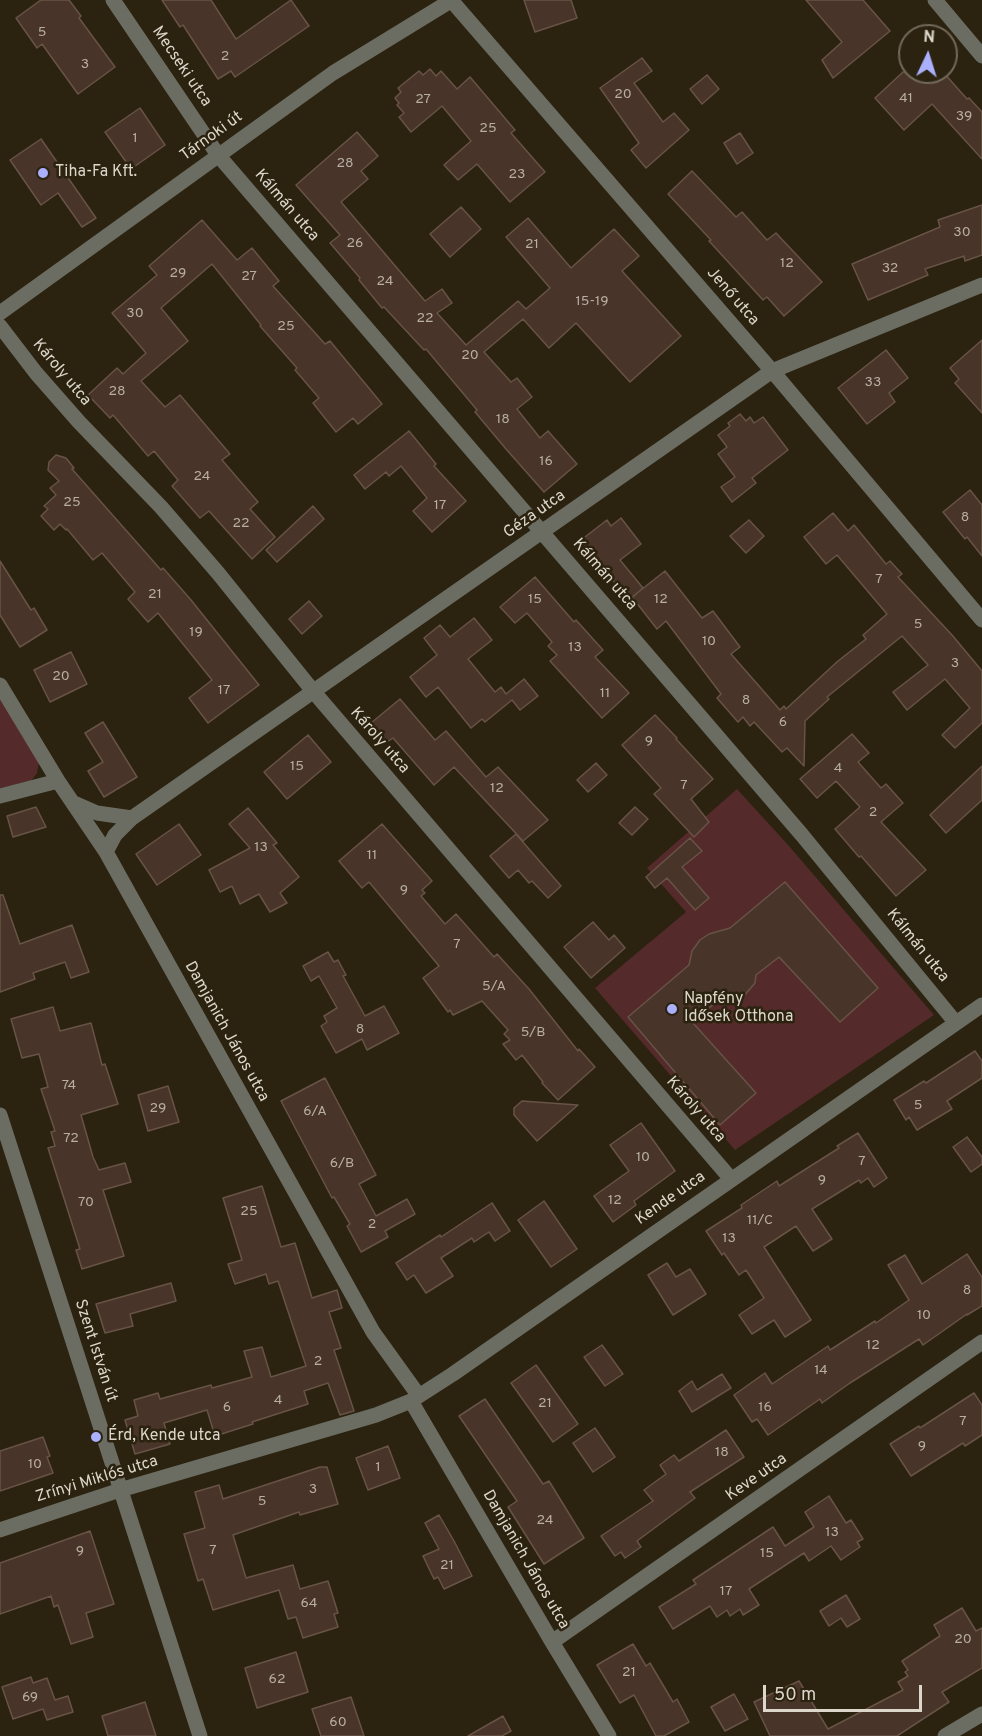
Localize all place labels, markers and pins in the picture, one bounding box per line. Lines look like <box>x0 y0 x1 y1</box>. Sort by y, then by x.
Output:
place label: Tiha-Fa Kft. <box>55 163 137 183</box>
marker: Tiha-Fa Kft. <box>36 166 50 180</box>
place label: Napfény Idősek Otthona <box>684 990 793 1028</box>
marker: Napfény Idősek Otthona <box>665 1002 679 1016</box>
place label: Érd, Kende utca <box>108 1427 220 1447</box>
marker: Érd, Kende utca <box>89 1430 103 1444</box>

